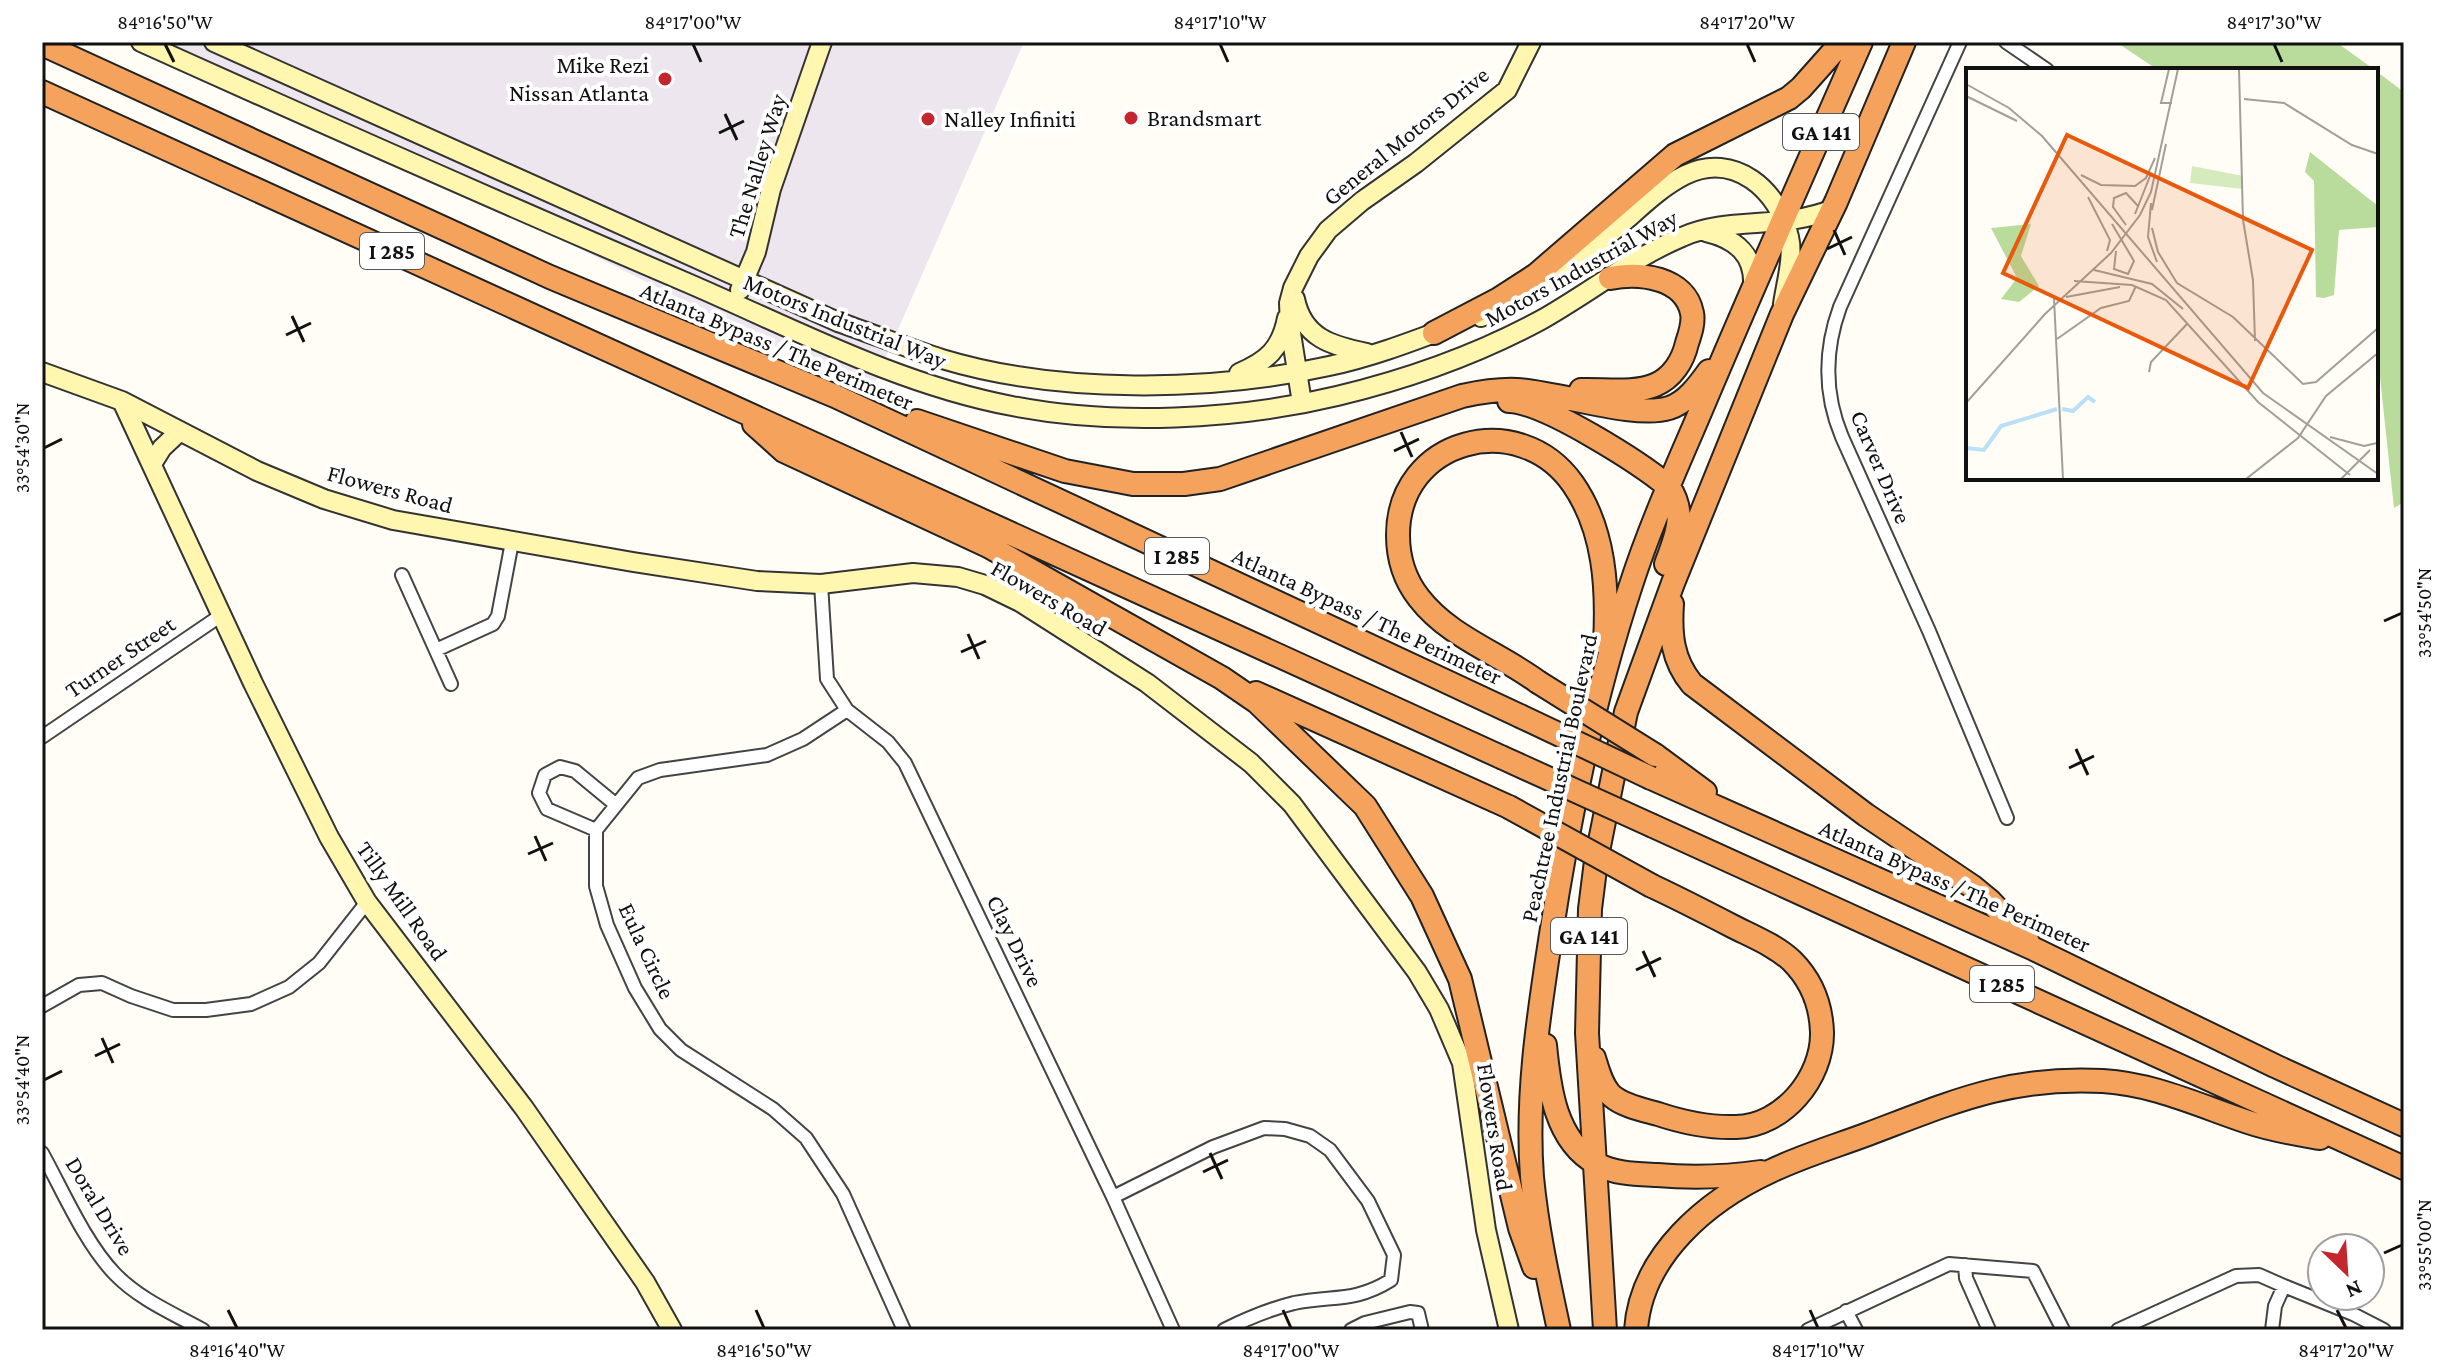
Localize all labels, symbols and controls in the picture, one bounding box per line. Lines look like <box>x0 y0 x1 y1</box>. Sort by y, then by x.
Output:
text: 84°16'50"W <box>117 11 213 33</box>
text: 84°17'00"W <box>645 11 742 33</box>
text: 84°17'10"W <box>1174 11 1267 33</box>
text: 84°17'20"W <box>1699 11 1795 33</box>
text: 84°17'30"W <box>2226 11 2322 33</box>
place label: Mike Rezi Nissan Atlanta <box>509 51 649 106</box>
street label: General Motors Drive <box>1317 61 1494 211</box>
inset map <box>1966 68 2378 480</box>
marker: Mike Rezi Nissan Atlanta <box>656 70 674 88</box>
street label: The Nalley Way <box>722 90 792 241</box>
place label: Brandsmart <box>1147 104 1262 131</box>
place label: Nalley Infiniti <box>944 105 1076 132</box>
marker: Brandsmart <box>1122 109 1140 127</box>
marker: Nalley Infiniti <box>919 110 937 128</box>
road number: GA 141 <box>1783 114 1859 150</box>
street label: Motors Industrial Way <box>1480 203 1683 332</box>
road number: I 285 <box>360 233 424 269</box>
street label: Motors Industrial Way <box>740 267 951 374</box>
street label: Atlanta Bypass / The Perimeter <box>637 276 918 416</box>
text: 33°54'30"N <box>11 403 33 493</box>
street label: Carver Drive <box>1846 406 1917 527</box>
street label: Flowers Road <box>324 459 456 518</box>
road number: I 285 <box>1145 538 1209 574</box>
street label: Atlanta Bypass / The Perimeter <box>1228 541 1507 690</box>
street label: Flowers Road <box>987 554 1112 642</box>
text: 33°54'50"N <box>2413 568 2435 658</box>
street label: Turner Street <box>60 609 181 703</box>
street label: Peachtree Industrial Boulevard <box>1515 631 1602 925</box>
street label: Atlanta Bypass / The Perimeter <box>1815 813 2095 958</box>
street label: Tilly Mill Road <box>351 836 454 966</box>
street label: Clay Drive <box>982 890 1049 991</box>
street label: Eula Circle <box>614 899 681 1003</box>
road number: GA 141 <box>1551 918 1627 954</box>
road number: I 285 <box>1970 966 2034 1002</box>
text: 33°54'40"N <box>11 1035 33 1125</box>
street label: Flowers Road <box>1472 1061 1519 1193</box>
street label: Doral Drive <box>61 1152 140 1260</box>
text: 33°55'00"N <box>2413 1199 2435 1291</box>
north arrow <box>2306 1232 2386 1312</box>
text: N <box>2342 1275 2366 1304</box>
text: 84°16'40"W <box>189 1339 286 1361</box>
text: 84°16'50"W <box>716 1339 812 1361</box>
text: 84°17'00"W <box>1243 1339 1340 1361</box>
text: 84°17'10"W <box>1772 1339 1865 1361</box>
text: 84°17'20"W <box>2298 1339 2394 1361</box>

